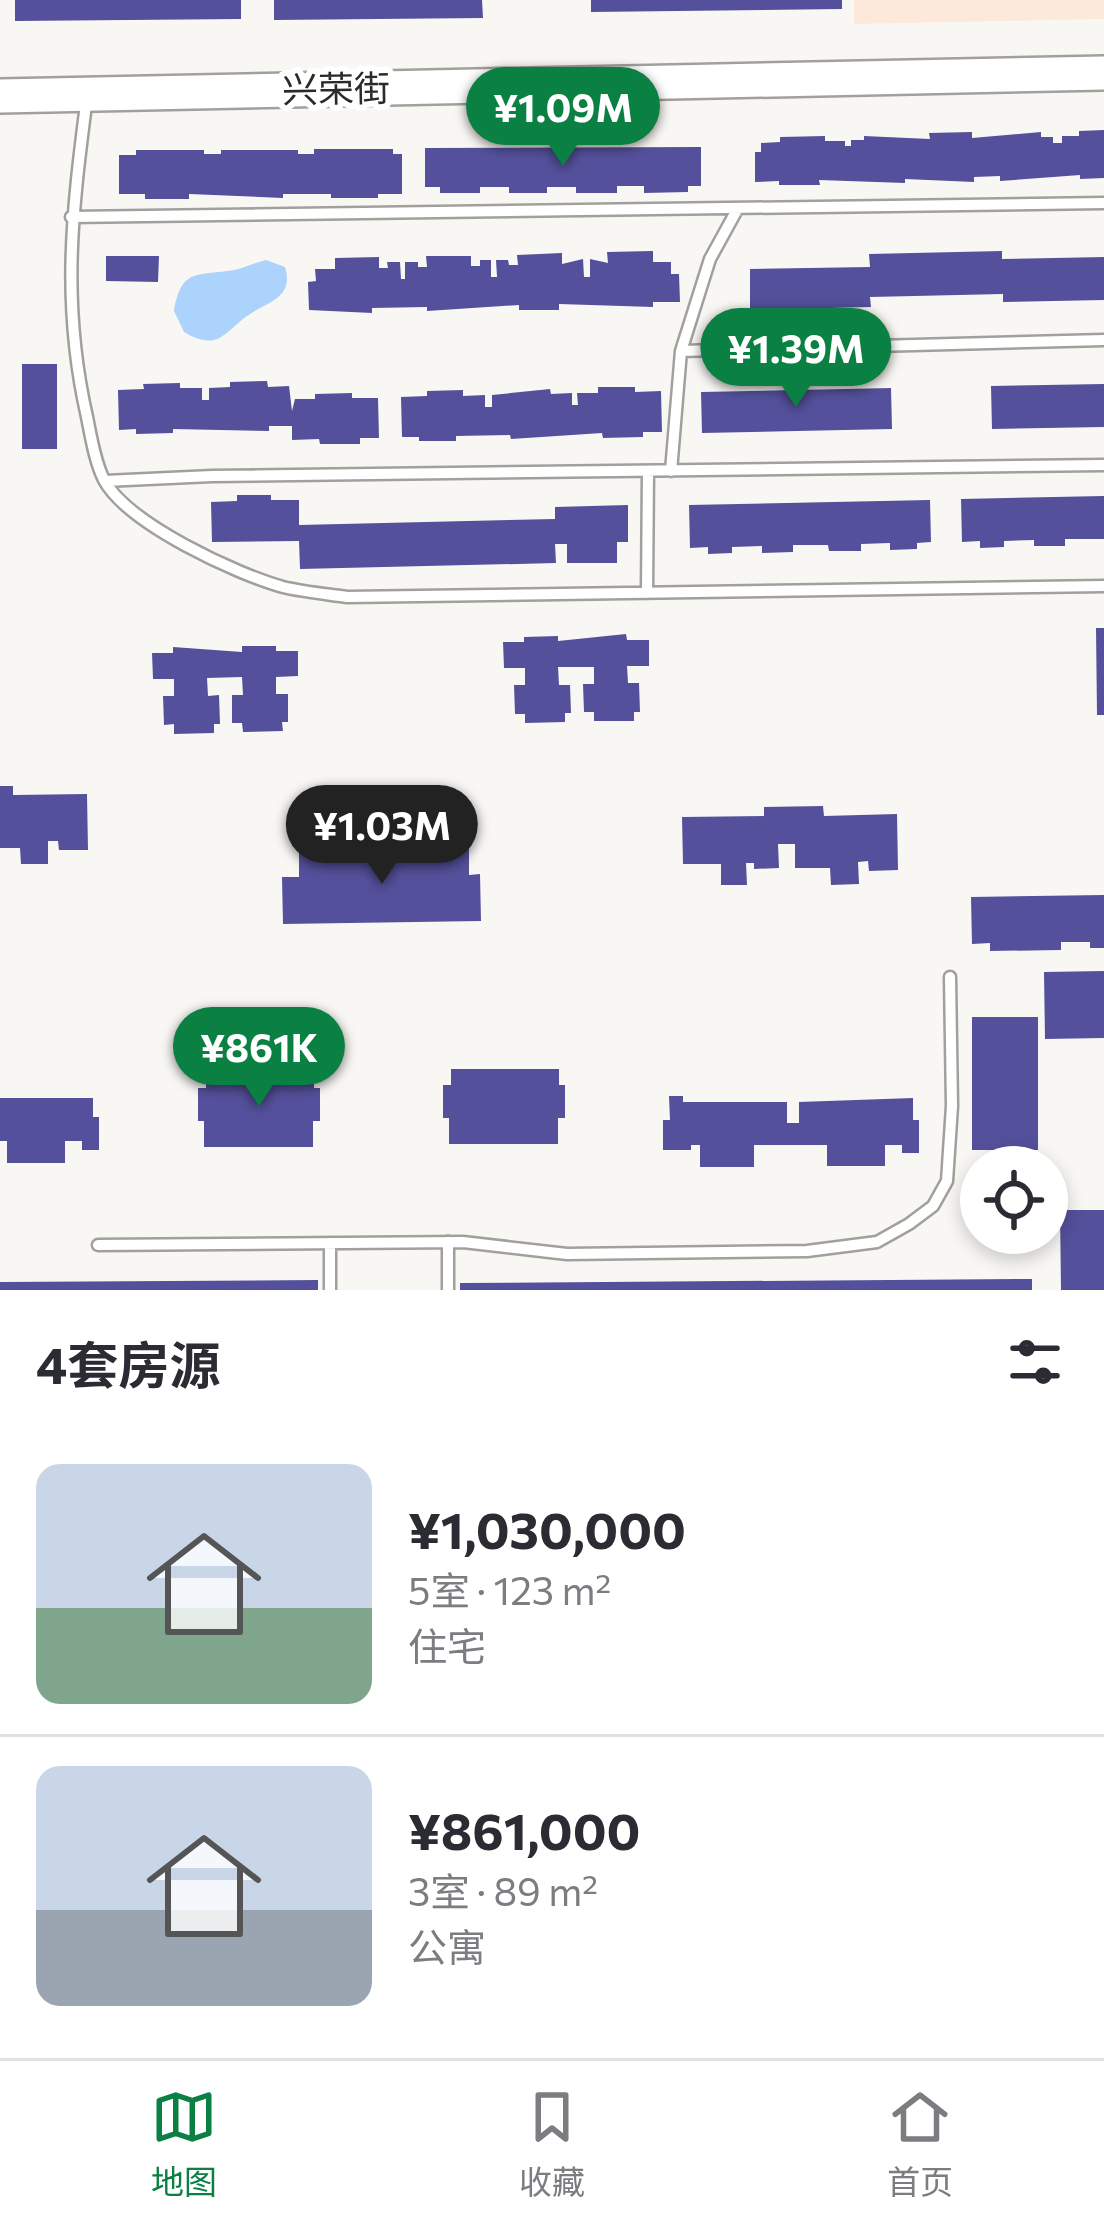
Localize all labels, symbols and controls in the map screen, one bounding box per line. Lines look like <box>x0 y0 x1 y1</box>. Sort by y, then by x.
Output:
street label: 兴荣街 <box>282 64 390 110</box>
pin: ¥1.09M <box>465 67 661 169</box>
text: ¥1.09M <box>493 82 633 130</box>
pin: ¥1.39M <box>698 308 894 410</box>
text: ¥1.39M <box>727 323 865 371</box>
pin: ¥1.03M <box>284 785 480 887</box>
text: ¥1.03M <box>313 800 451 848</box>
pin: ¥861K <box>175 1007 343 1109</box>
text: ¥861K <box>200 1022 318 1070</box>
map controls <box>960 1146 1068 1254</box>
button: locate <box>960 1146 1068 1254</box>
icon: filters <box>1002 1329 1068 1395</box>
text: 4套房源 <box>36 1332 220 1395</box>
text: ¥1,030,000 <box>408 1497 686 1560</box>
icon: home <box>132 1512 276 1656</box>
text: 5室 · 123 m² <box>408 1565 611 1613</box>
text: 住宅 <box>408 1621 486 1669</box>
text: ¥861,000 <box>408 1798 640 1861</box>
icon: home <box>132 1814 276 1958</box>
text: 3室 · 89 m² <box>408 1866 598 1914</box>
text: 公寓 <box>408 1922 486 1970</box>
tab: 地图 <box>151 2084 217 2204</box>
tab: 收藏 <box>519 2084 585 2204</box>
tab: 首页 <box>887 2084 953 2204</box>

